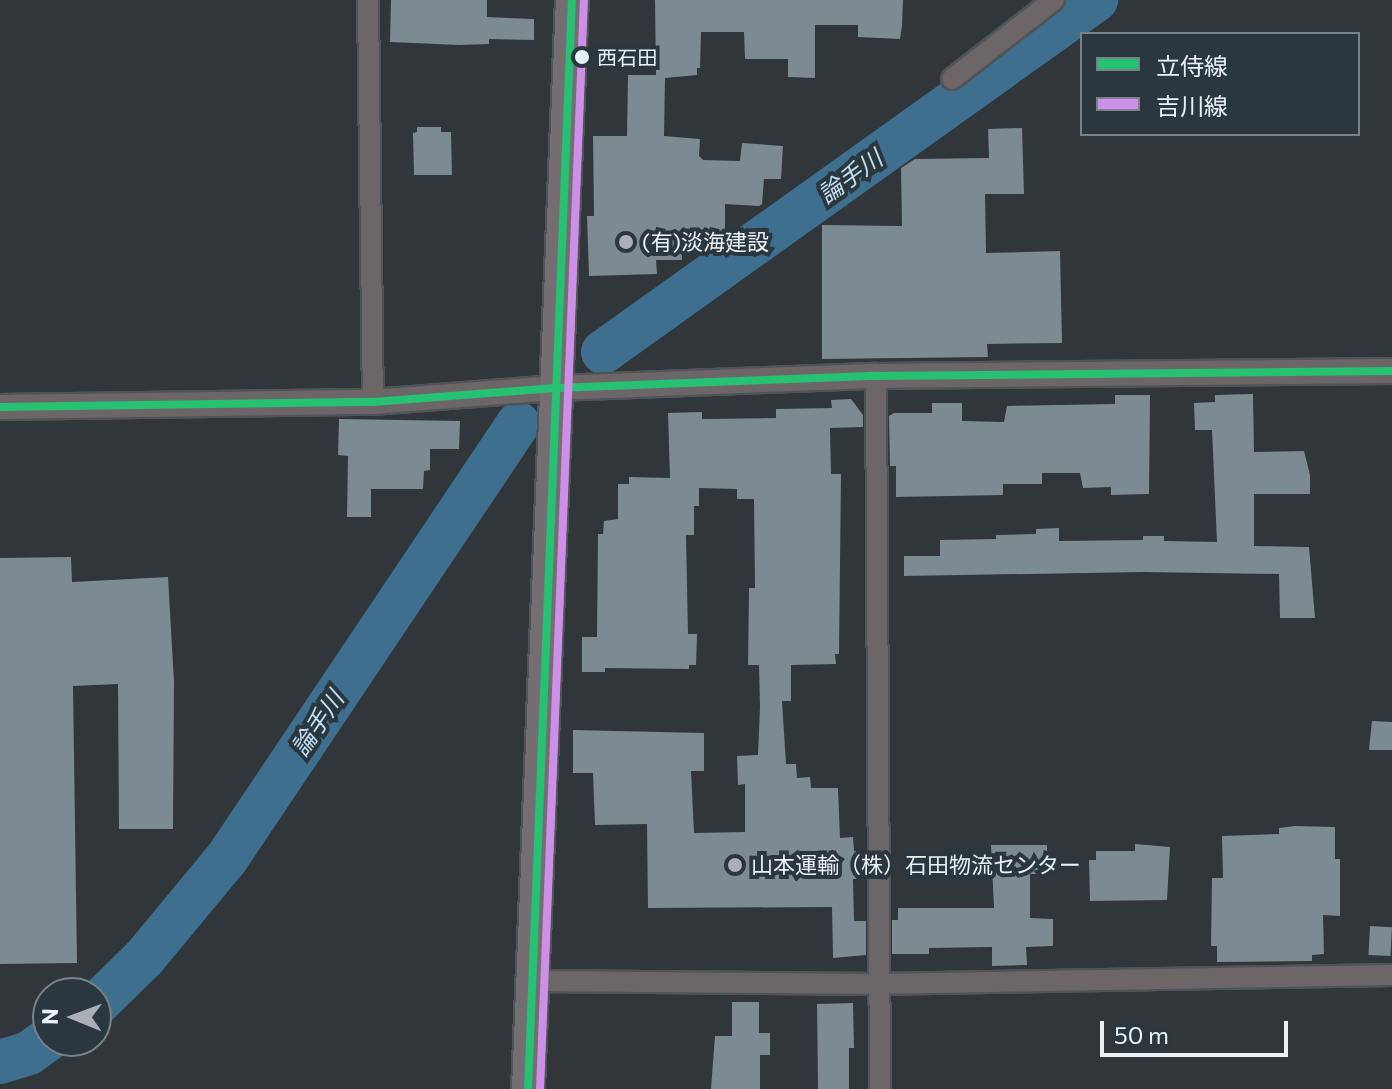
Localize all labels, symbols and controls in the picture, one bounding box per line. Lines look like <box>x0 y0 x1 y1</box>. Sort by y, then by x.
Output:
legend <box>1080 32 1360 136</box>
place label: 西石田 <box>597 45 657 69</box>
marker: 西石田 <box>574 49 590 65</box>
text: 立侍線 <box>1156 51 1228 80</box>
text: 吉川線 <box>1156 91 1228 120</box>
water label: 論手川 <box>812 143 888 209</box>
place label: (有)淡海建設 <box>642 229 769 255</box>
marker: (有)淡海建設 <box>617 233 635 251</box>
water label: 論手川 <box>285 685 349 761</box>
place label: 山本運輸（株）石田物流センター <box>751 852 1081 878</box>
marker: 山本運輸（株）石田物流センター <box>726 856 744 874</box>
north arrow <box>32 977 112 1057</box>
scale bar <box>1104 1005 1292 1055</box>
text: N <box>36 1008 63 1025</box>
text: 50 m <box>1114 1020 1169 1049</box>

